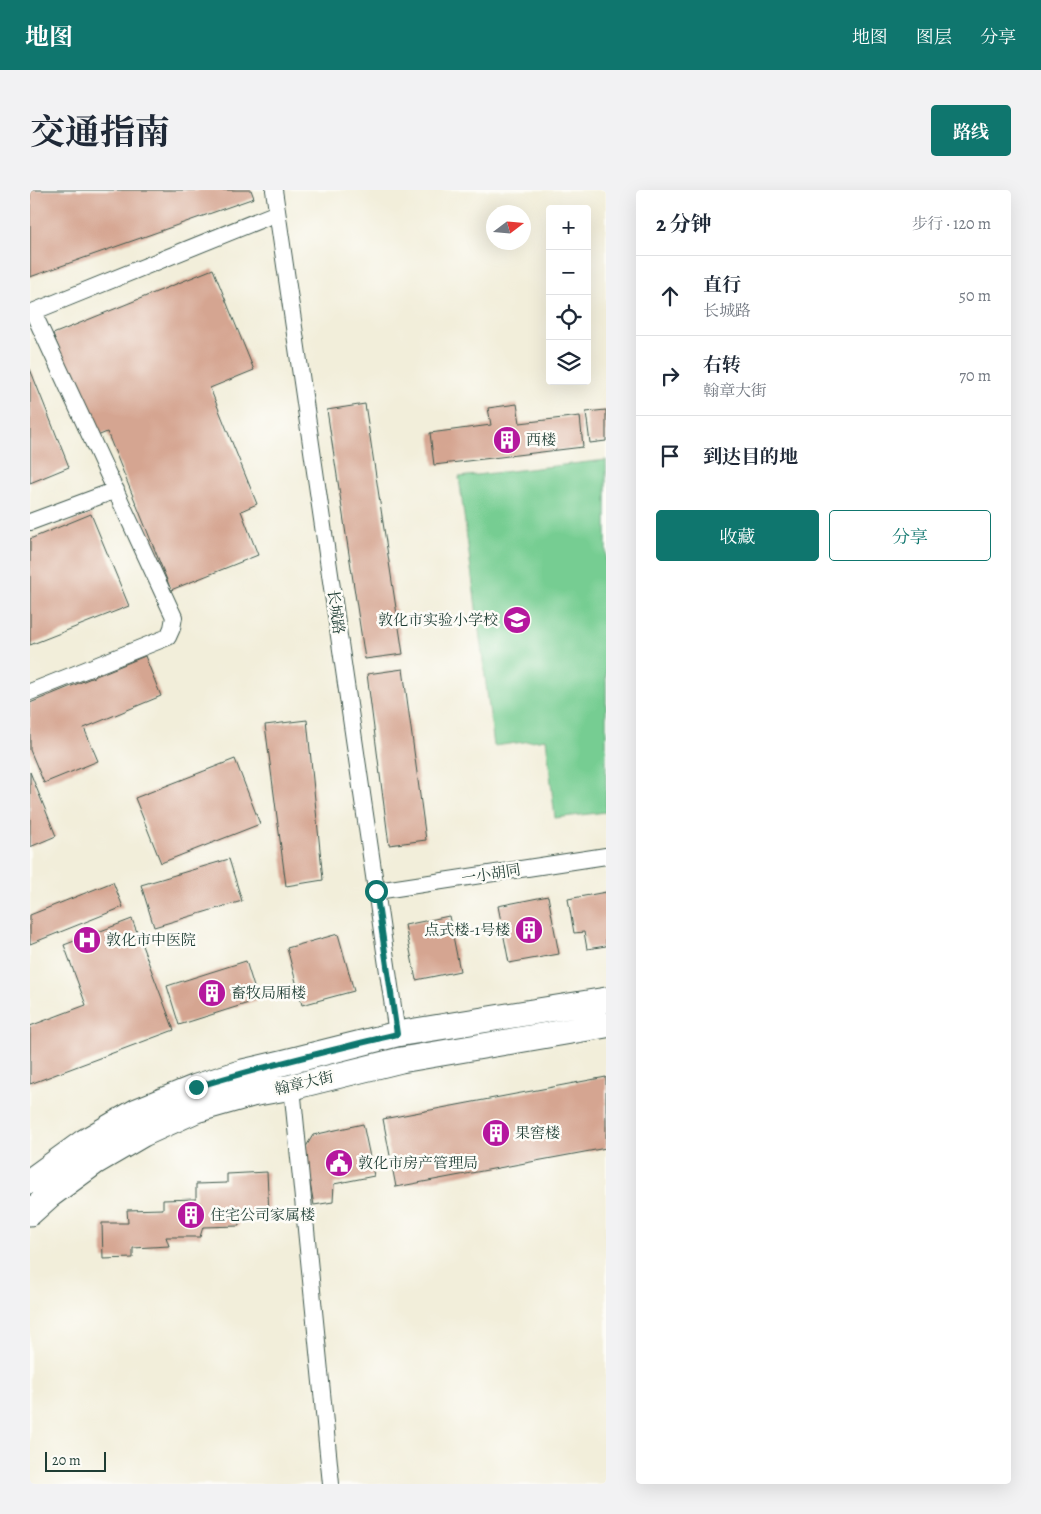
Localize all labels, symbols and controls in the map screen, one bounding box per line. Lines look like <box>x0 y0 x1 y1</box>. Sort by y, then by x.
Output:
text: 地图 <box>25 21 73 53</box>
text: 地图 <box>852 25 888 49</box>
text: 图层 <box>916 25 952 49</box>
text: 分享 <box>980 25 1016 49</box>
button: 路线 <box>931 105 1011 156</box>
text: 交通指南 <box>30 108 170 156</box>
north arrow <box>486 205 531 250</box>
map controls <box>546 205 591 385</box>
button: + <box>546 205 591 250</box>
text: 2 分钟 <box>656 210 712 238</box>
text: 步行 · 120 m <box>911 213 991 235</box>
button: − <box>546 250 591 295</box>
text: 直行 <box>703 272 741 298</box>
icon: ahead <box>656 282 684 310</box>
text: 50 m <box>959 285 991 307</box>
button: locate <box>546 295 591 340</box>
text: 长城路 <box>703 300 751 322</box>
button: layers <box>546 340 591 385</box>
text: 右转 <box>703 352 741 378</box>
icon: right <box>656 362 684 390</box>
text: 70 m <box>959 365 991 387</box>
text: 翰章大街 <box>703 380 767 402</box>
building icon: 西楼 <box>492 425 522 455</box>
place label: 西楼 <box>526 430 556 450</box>
icon: arrive <box>656 442 684 470</box>
text: 到达目的地 <box>703 444 798 470</box>
button: 收藏 <box>656 510 819 561</box>
button: 分享 <box>829 510 991 561</box>
street label: 长城路 <box>323 588 349 636</box>
school or university icon: 敦化市实验小学校 <box>502 605 532 635</box>
place label: 敦化市实验小学校 <box>378 610 498 630</box>
street label: 一小胡同 <box>460 859 522 889</box>
route start <box>365 880 388 903</box>
building icon: 点式楼-1号楼 <box>514 915 544 945</box>
place label: 点式楼-1号楼 <box>424 920 510 940</box>
hospital icon: 敦化市中医院 <box>72 925 102 955</box>
place label: 敦化市中医院 <box>106 930 196 950</box>
building icon: 畜牧局厢楼 <box>197 978 227 1008</box>
place label: 畜牧局厢楼 <box>231 983 306 1003</box>
street label: 翰章大街 <box>273 1067 335 1099</box>
route end <box>185 1076 208 1099</box>
building icon: 果窖楼 <box>481 1118 511 1148</box>
place label: 果窖楼 <box>515 1123 560 1143</box>
public building icon: 敦化市房产管理局 <box>324 1148 354 1178</box>
place label: 敦化市房产管理局 <box>358 1153 478 1173</box>
building icon: 住宅公司家属楼 <box>176 1200 206 1230</box>
place label: 住宅公司家属楼 <box>210 1205 315 1225</box>
scale bar <box>45 1449 106 1472</box>
text: 20 m <box>52 1451 81 1470</box>

